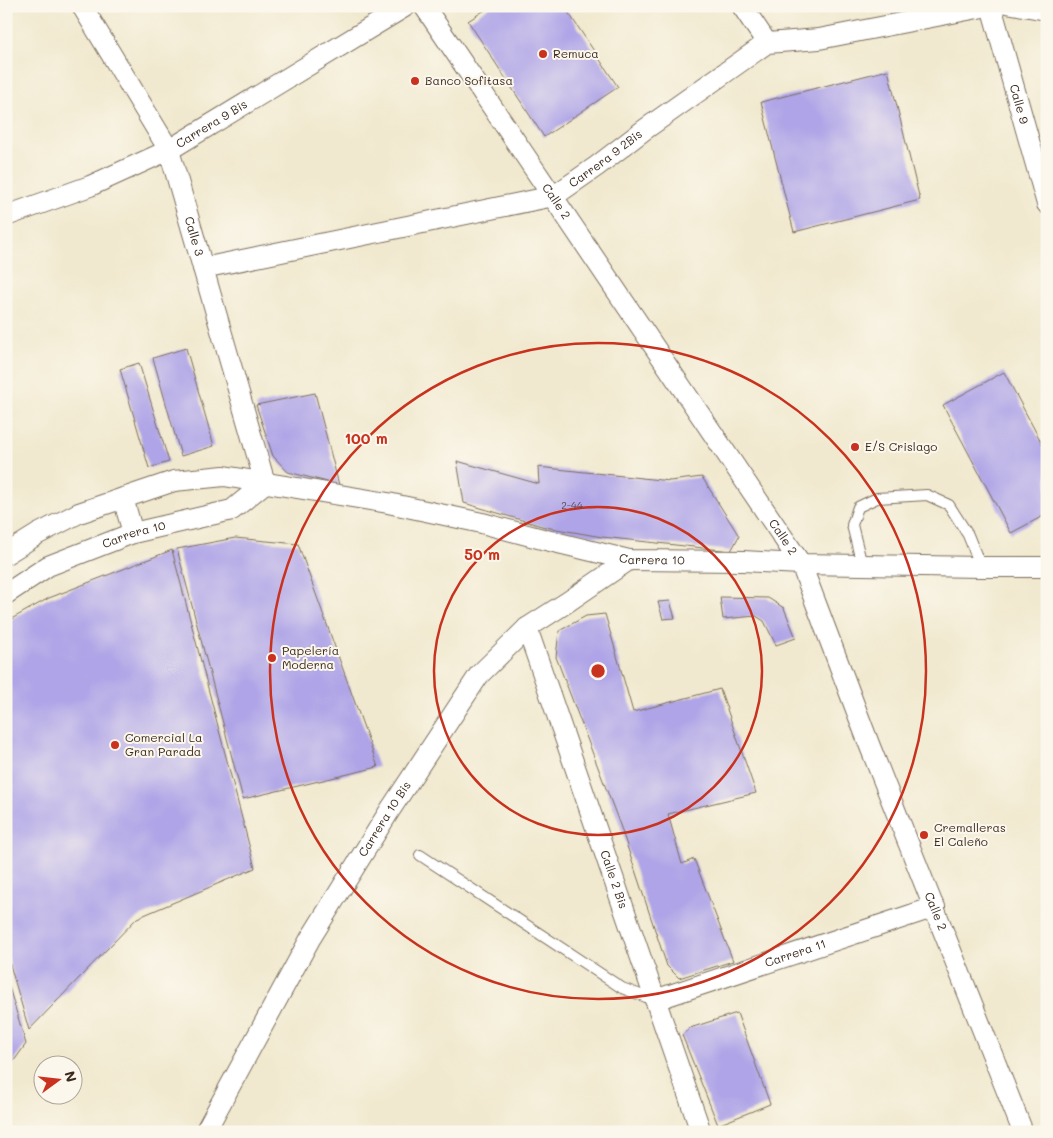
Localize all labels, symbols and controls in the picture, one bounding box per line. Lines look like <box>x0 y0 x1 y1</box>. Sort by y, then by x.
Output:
place label: Remuca <box>553 45 599 61</box>
marker: Remuca <box>537 48 549 60</box>
place label: Banco Sofitasa <box>425 72 513 88</box>
marker: Banco Sofitasa <box>409 75 421 87</box>
street label: Calle 9 <box>1007 82 1033 126</box>
street label: Carrera 9 Bis <box>173 95 250 151</box>
street label: Carrera 9 2Bis <box>565 125 645 190</box>
street label: Calle 2 <box>539 180 575 222</box>
street label: Calle 3 <box>182 214 208 258</box>
text: 100 m <box>344 428 388 448</box>
place label: E/S Crislago <box>865 438 937 454</box>
marker: E/S Crislago <box>849 441 861 453</box>
house number: 2-44 <box>561 498 583 512</box>
street label: Calle 2 <box>766 516 802 558</box>
street label: Carrera 10 <box>99 517 167 551</box>
text: 50 m <box>464 544 500 564</box>
street label: Carrera 10 <box>618 549 685 567</box>
place label: Papelería Moderna <box>282 642 339 672</box>
marker: Papelería Moderna <box>266 652 278 664</box>
centre of rings <box>589 662 607 680</box>
place label: Comercial La Gran Parada <box>125 729 203 759</box>
marker: Comercial La Gran Parada <box>109 739 121 751</box>
street label: Carrera 10 Bis <box>354 778 414 859</box>
place label: Cremalleras El Caleño <box>934 819 1006 849</box>
marker: Cremalleras El Caleño <box>918 829 930 841</box>
street label: Calle 2 Bis <box>597 848 632 911</box>
street label: Calle 2 <box>922 890 951 933</box>
street label: Carrera 11 <box>762 935 828 970</box>
north arrow <box>32 1056 82 1106</box>
text: N <box>60 1069 82 1084</box>

